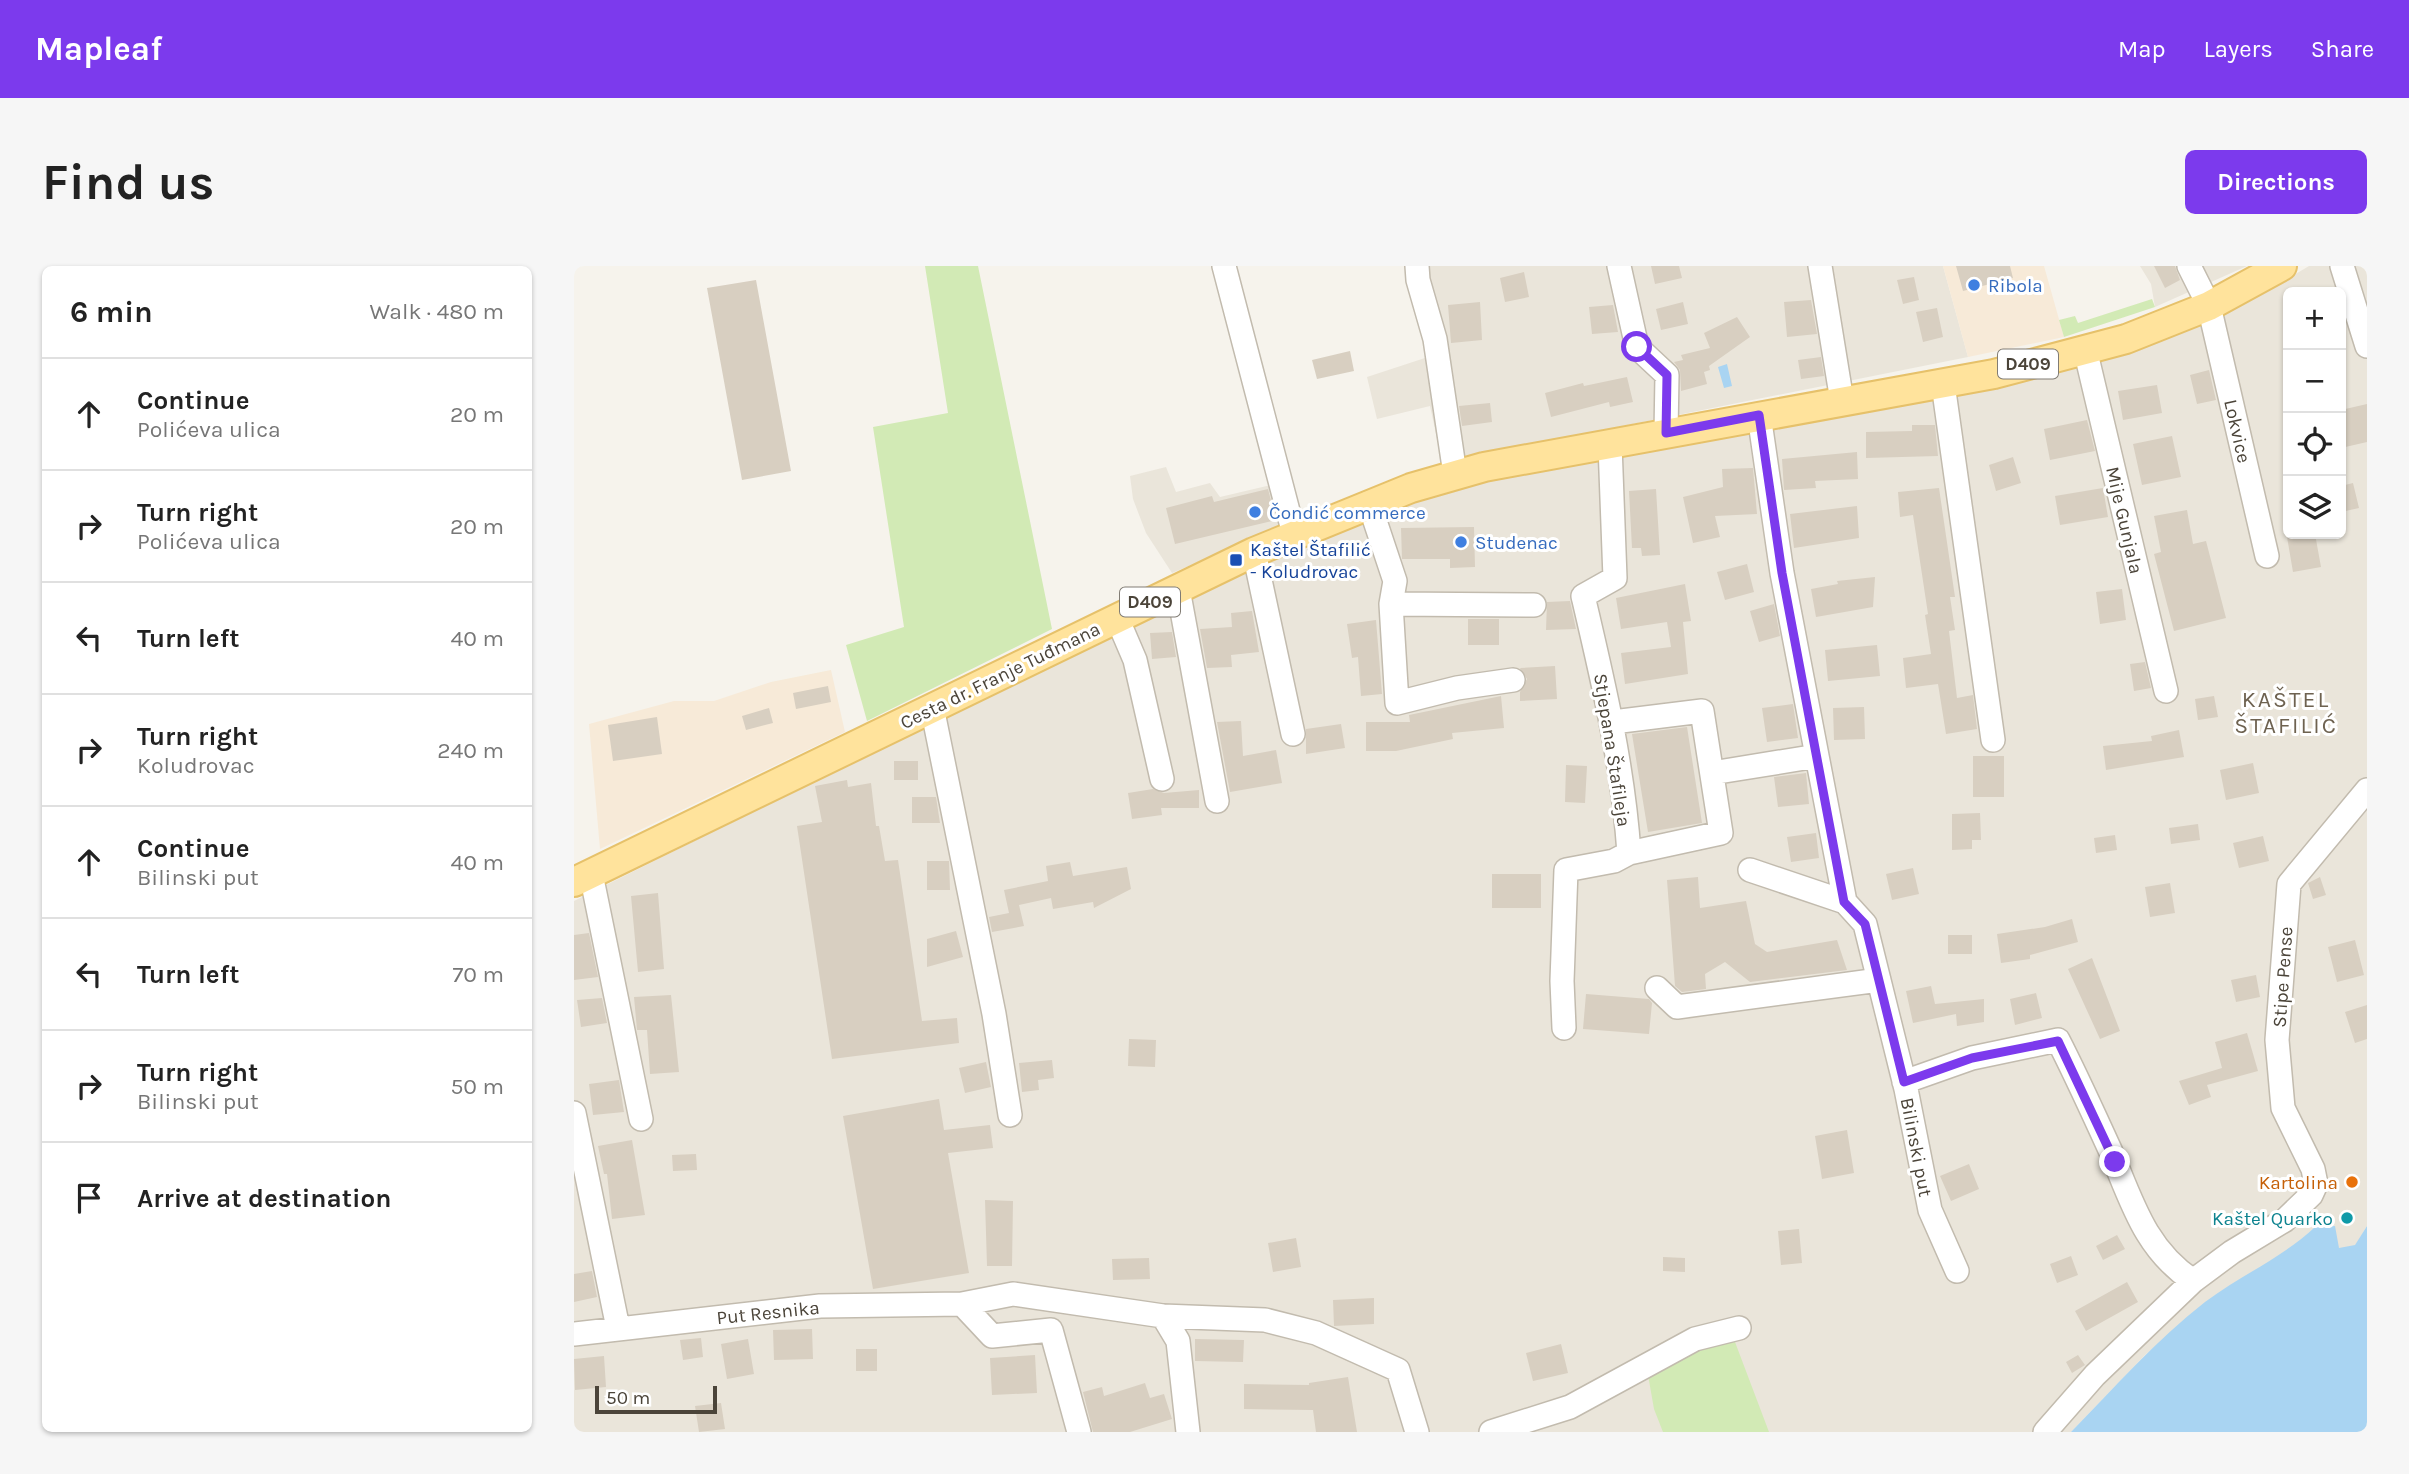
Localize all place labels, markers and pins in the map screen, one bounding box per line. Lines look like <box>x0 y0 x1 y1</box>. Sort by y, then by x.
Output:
place label: Ribola <box>1988 275 2043 297</box>
marker: Ribola <box>1966 277 1982 293</box>
place label: Čondić commerce <box>1269 502 1426 524</box>
marker: Čondić commerce <box>1247 504 1263 520</box>
place label: Studenac <box>1475 532 1558 554</box>
marker: Studenac <box>1453 534 1469 550</box>
place label: Kaštel Štafilić - Koludrovac <box>1250 539 1371 583</box>
marker: Kaštel Štafilić - Koludrovac <box>1228 552 1244 568</box>
place label: Kartolina <box>2259 1172 2338 1194</box>
marker: Kartolina <box>2344 1174 2360 1190</box>
place label: Kaštel Quarko <box>2212 1208 2333 1230</box>
marker: Kaštel Quarko <box>2339 1210 2355 1226</box>

